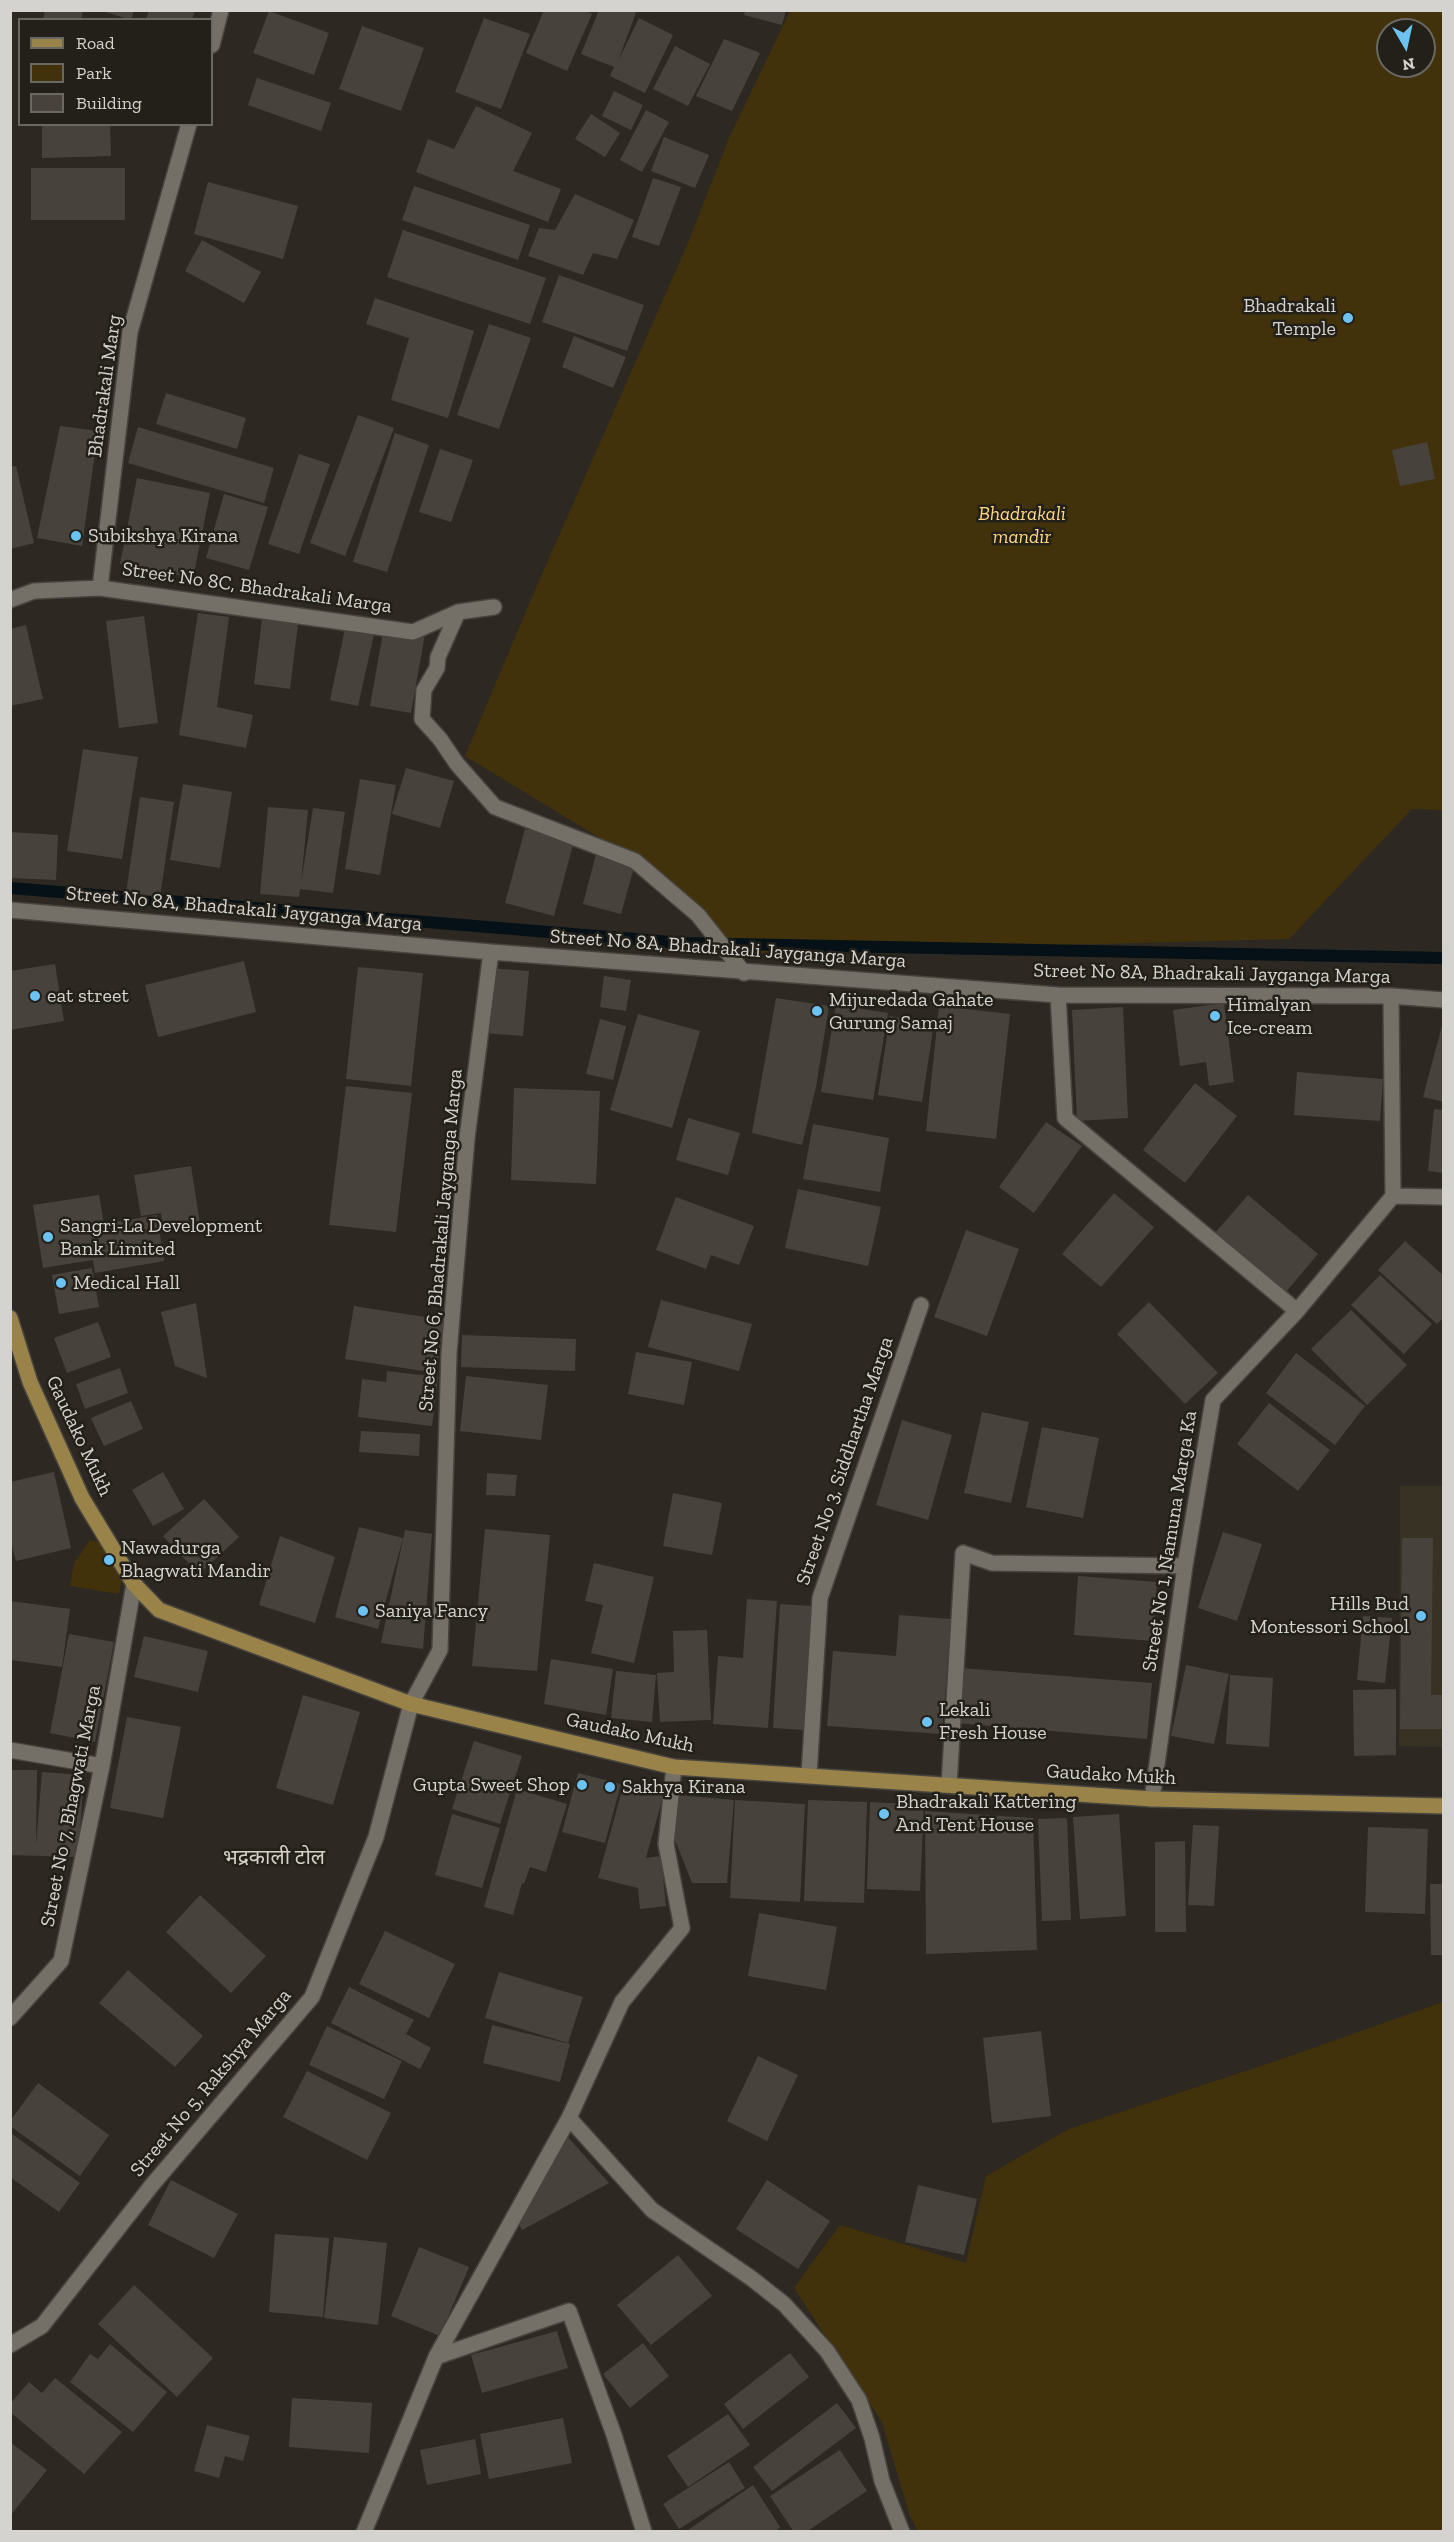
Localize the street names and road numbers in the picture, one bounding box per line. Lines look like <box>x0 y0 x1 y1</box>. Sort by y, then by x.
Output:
street label: Bhadrakali Marg <box>83 313 127 459</box>
street label: Street No 8C, Bhadrakali Marga <box>121 557 393 619</box>
street label: Street No 8A, Bhadrakali Jayganga Marga <box>65 881 423 937</box>
street label: Street No 8A, Bhadrakali Jayganga Marga <box>549 925 907 973</box>
street label: Street No 8A, Bhadrakali Jayganga Marga <box>1033 959 1391 989</box>
street label: Street No 6, Bhadrakali Jayganga Marga <box>414 1068 468 1412</box>
street label: Street No 3, Siddhartha Marga <box>791 1334 899 1588</box>
street label: Gaudako Mukh <box>41 1372 117 1500</box>
street label: Street No 1, Namuna Marga Ka <box>1138 1409 1202 1673</box>
street label: Street No 7, Bhagwati Marga <box>36 1683 106 1929</box>
street label: Gaudako Mukh <box>564 1708 696 1758</box>
street label: Gaudako Mukh <box>1045 1760 1177 1790</box>
street label: Street No 5, Rakshya Marga <box>125 1984 297 2182</box>

